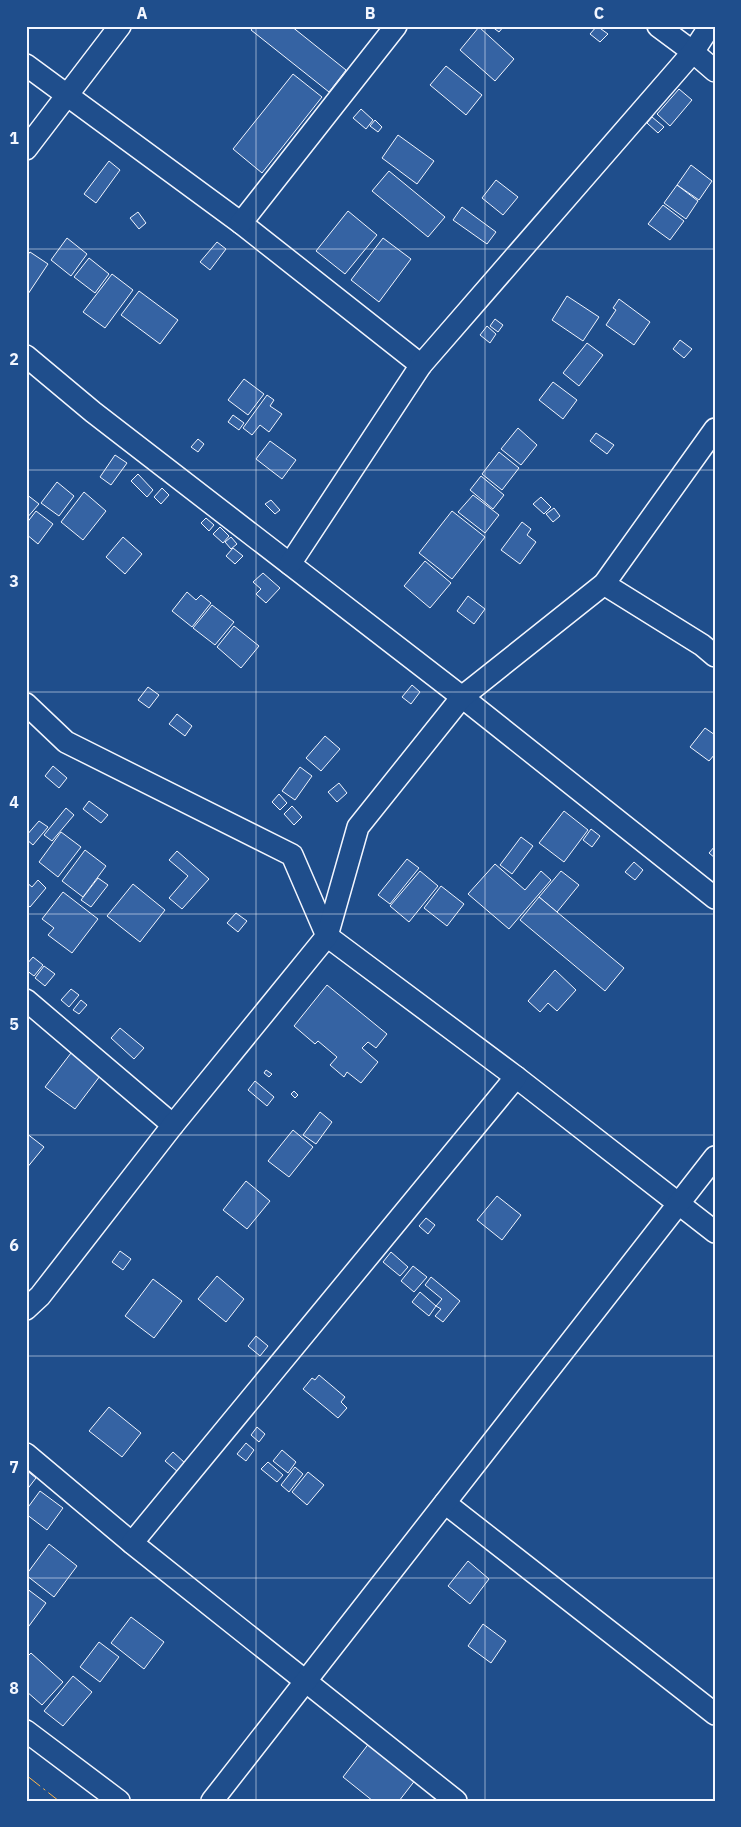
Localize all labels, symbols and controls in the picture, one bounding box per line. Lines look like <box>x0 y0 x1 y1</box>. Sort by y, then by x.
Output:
text: A <box>137 3 148 23</box>
text: B <box>365 3 376 23</box>
text: C <box>594 3 604 23</box>
text: 1 <box>9 128 19 148</box>
text: 2 <box>9 349 19 369</box>
text: 3 <box>9 571 19 591</box>
text: 4 <box>9 792 19 812</box>
text: 5 <box>9 1014 19 1034</box>
text: 6 <box>9 1235 19 1255</box>
text: 7 <box>9 1457 19 1477</box>
text: 8 <box>9 1678 19 1698</box>

